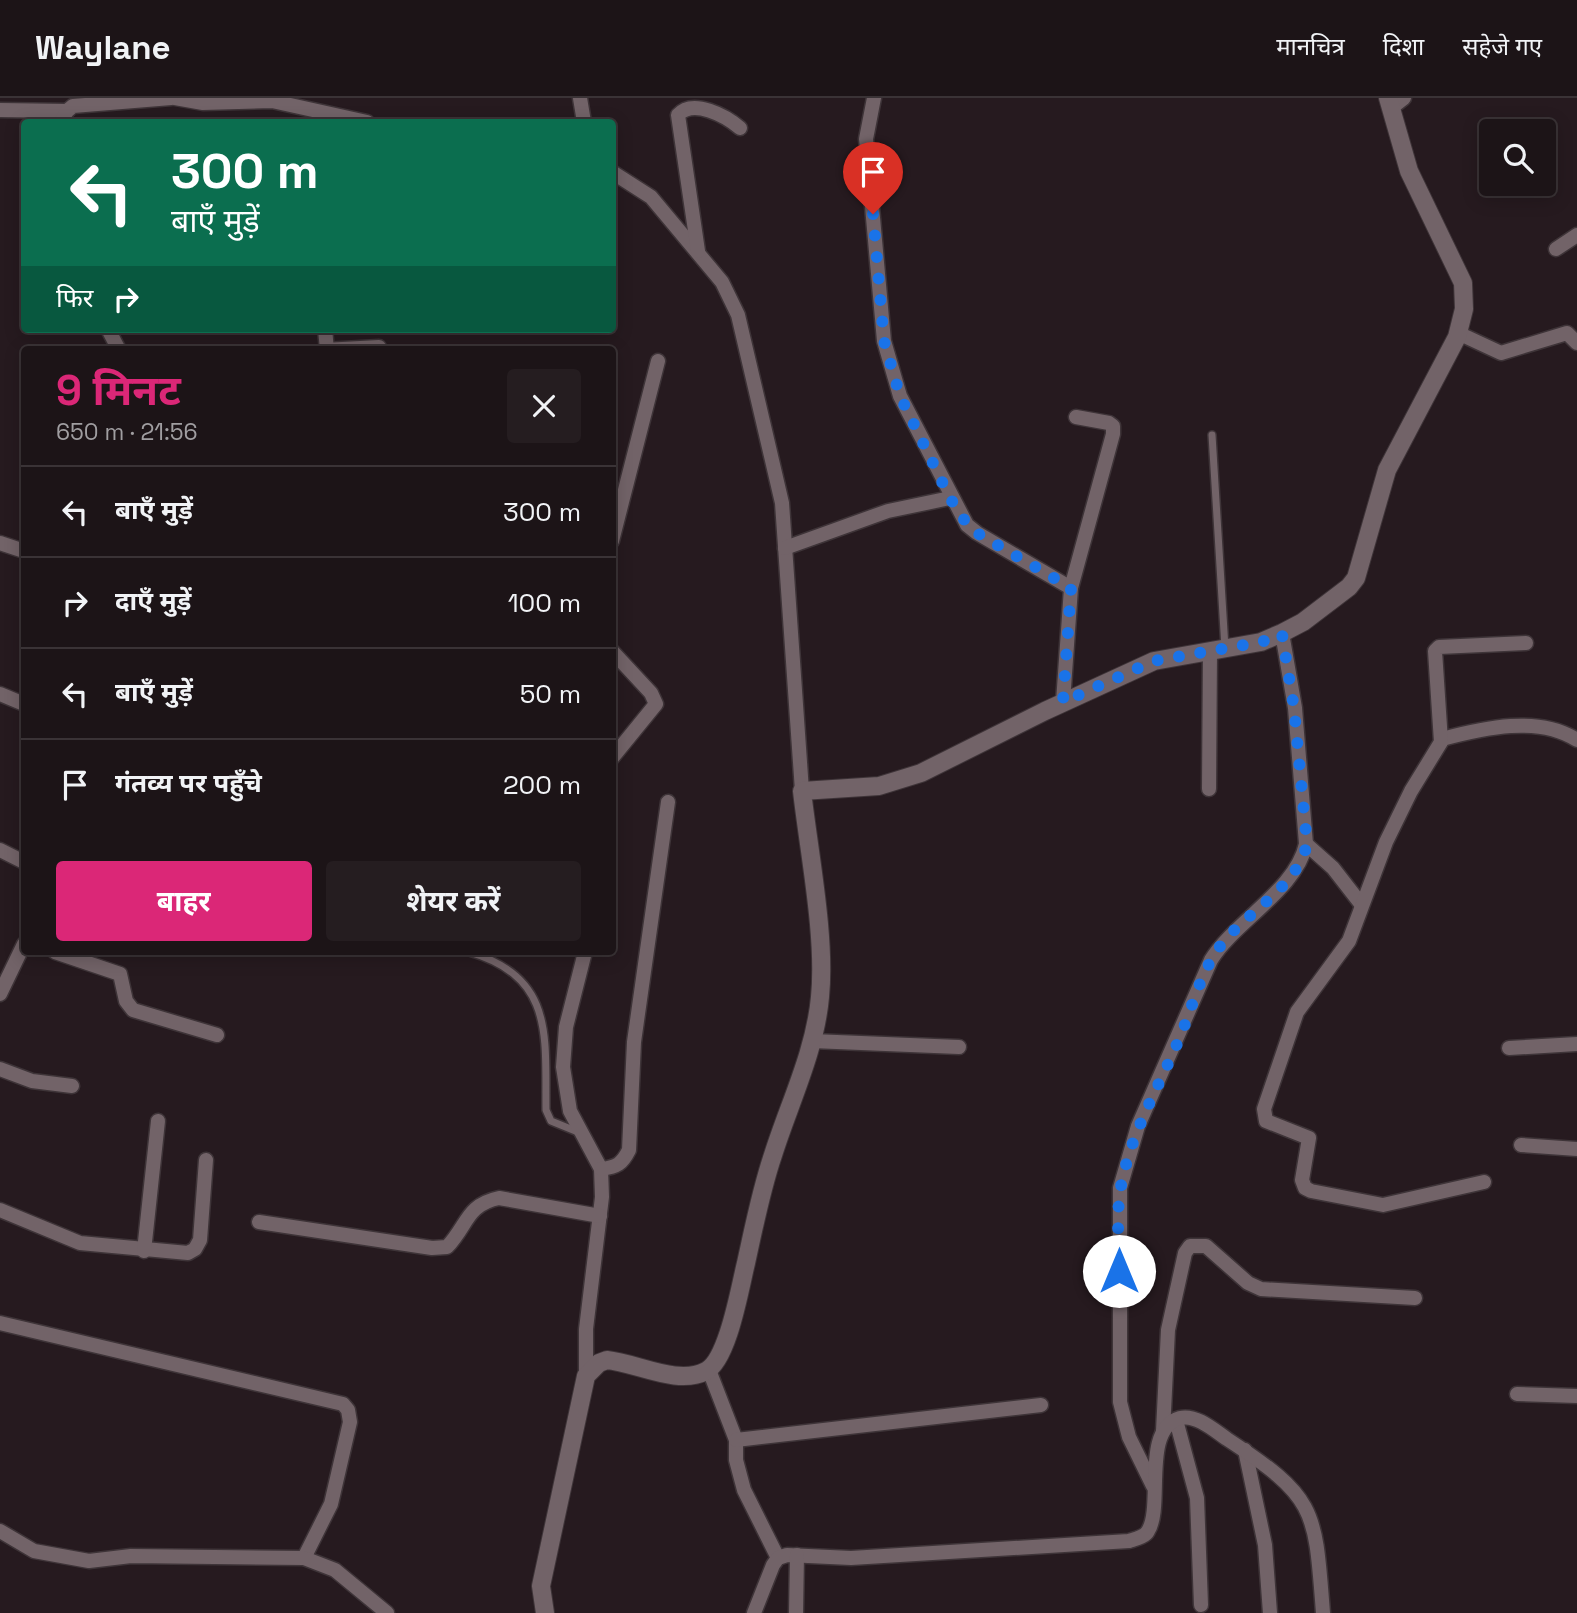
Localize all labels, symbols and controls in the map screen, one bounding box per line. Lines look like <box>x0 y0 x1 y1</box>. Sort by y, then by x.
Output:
text: Waylane <box>35 27 171 69</box>
text: मानचित्र <box>1276 31 1345 62</box>
text: दिशा <box>1383 31 1424 62</box>
text: सहेजे गए <box>1462 31 1542 62</box>
map controls <box>1479 119 1556 196</box>
button: search <box>1479 119 1556 196</box>
text: 300 m <box>171 140 319 202</box>
pin <box>843 142 903 214</box>
icon: left <box>56 147 147 238</box>
icon: arrive <box>854 153 892 191</box>
text: बाएँ मुड़ें <box>171 201 260 241</box>
icon: right <box>107 280 145 318</box>
text: फिर <box>56 281 93 315</box>
text: 9 मिनट <box>56 364 181 417</box>
button: close <box>507 369 581 443</box>
text: 650 m · 21:56 <box>56 417 198 447</box>
icon: left <box>56 493 94 531</box>
text: बाएँ मुड़ें <box>115 493 193 527</box>
text: 300 m <box>503 495 581 529</box>
icon: right <box>56 584 94 622</box>
text: दाएँ मुड़ें <box>115 584 191 618</box>
text: 100 m <box>508 586 581 620</box>
icon: left <box>56 675 94 713</box>
text: बाएँ मुड़ें <box>115 675 193 709</box>
text: 50 m <box>520 677 581 711</box>
icon: arrive <box>56 766 94 804</box>
text: गंतव्य पर पहुँचे <box>115 766 262 800</box>
text: 200 m <box>503 768 581 802</box>
button: बाहर <box>56 861 312 941</box>
button: शेयर करें <box>326 861 581 941</box>
position arrow <box>1082 1234 1156 1308</box>

